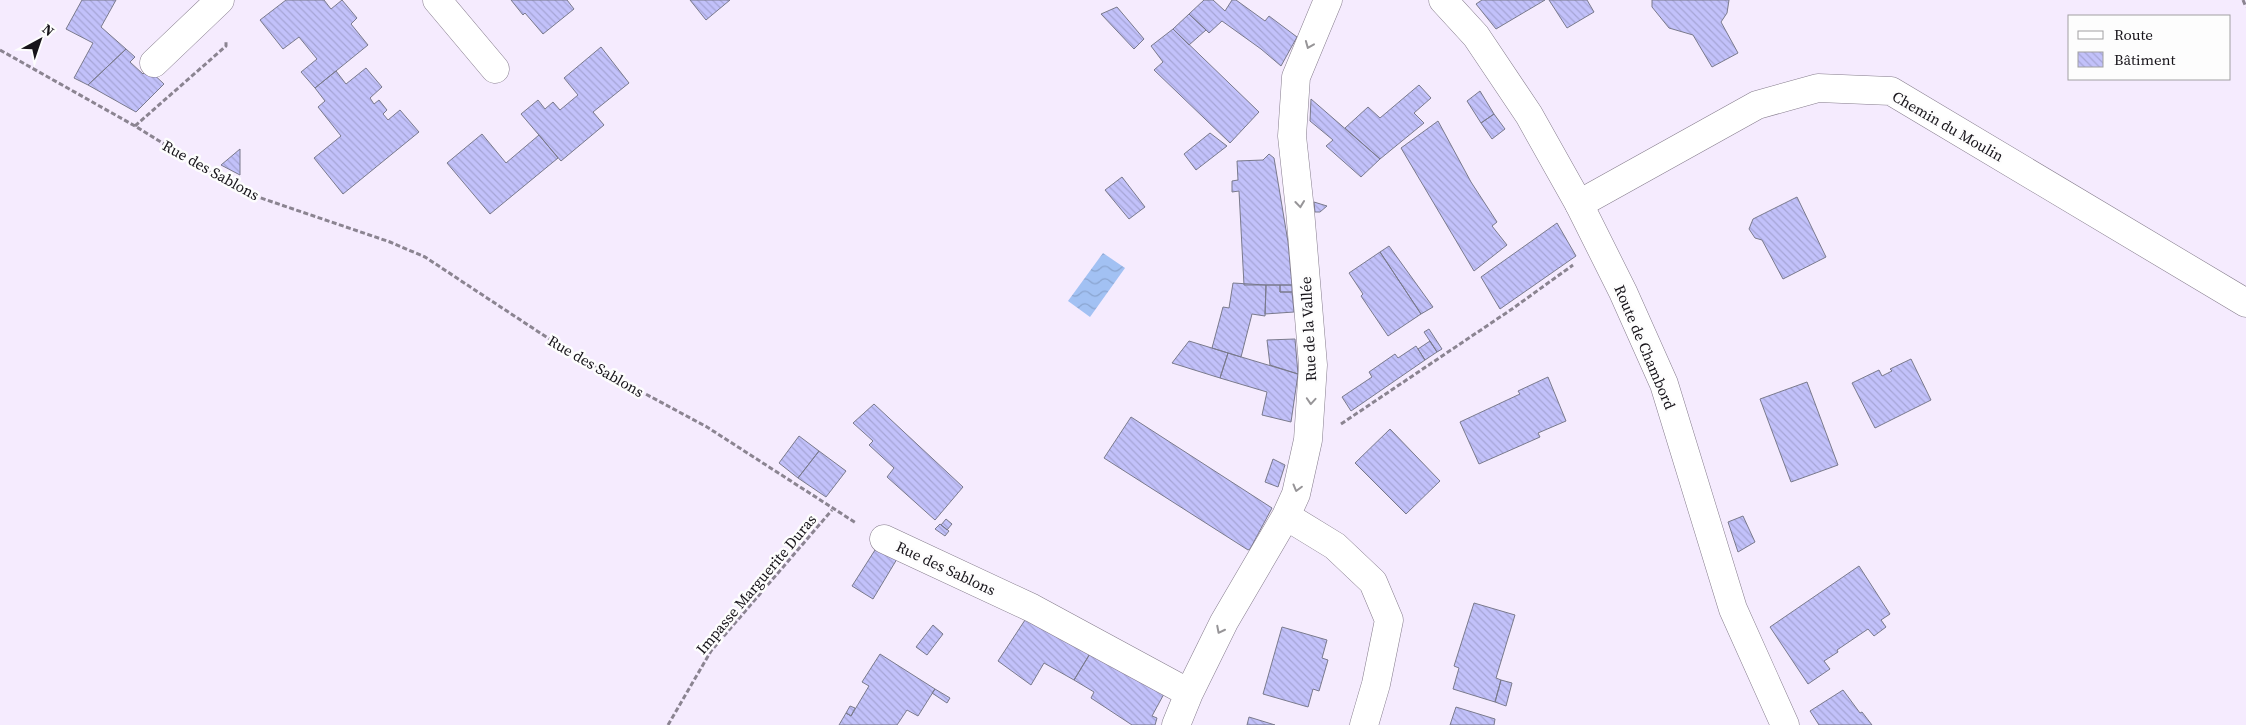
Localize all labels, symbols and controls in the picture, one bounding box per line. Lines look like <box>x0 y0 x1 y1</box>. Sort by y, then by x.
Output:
north arrow <box>15 15 65 65</box>
legend <box>2068 15 2231 80</box>
text: N <box>38 19 59 41</box>
text: Route <box>2114 24 2153 45</box>
one-way arrow <box>1305 40 1316 49</box>
text: Bâtiment <box>2114 49 2176 70</box>
street label: Chemin du Moulin <box>1888 86 2008 166</box>
street label: Rue des Sablons <box>159 135 263 205</box>
one-way arrow <box>1294 201 1305 209</box>
street label: Rue de la Vallée <box>1295 276 1321 382</box>
street label: Route de Chambord <box>1609 282 1681 413</box>
street label: Rue des Sablons <box>544 330 648 402</box>
one-way arrow <box>1305 398 1316 406</box>
one-way arrow <box>1292 483 1303 492</box>
street label: Impasse Marguerite Duras <box>691 509 821 659</box>
street label: Rue des Sablons <box>893 536 999 600</box>
one-way arrow <box>1216 625 1226 634</box>

